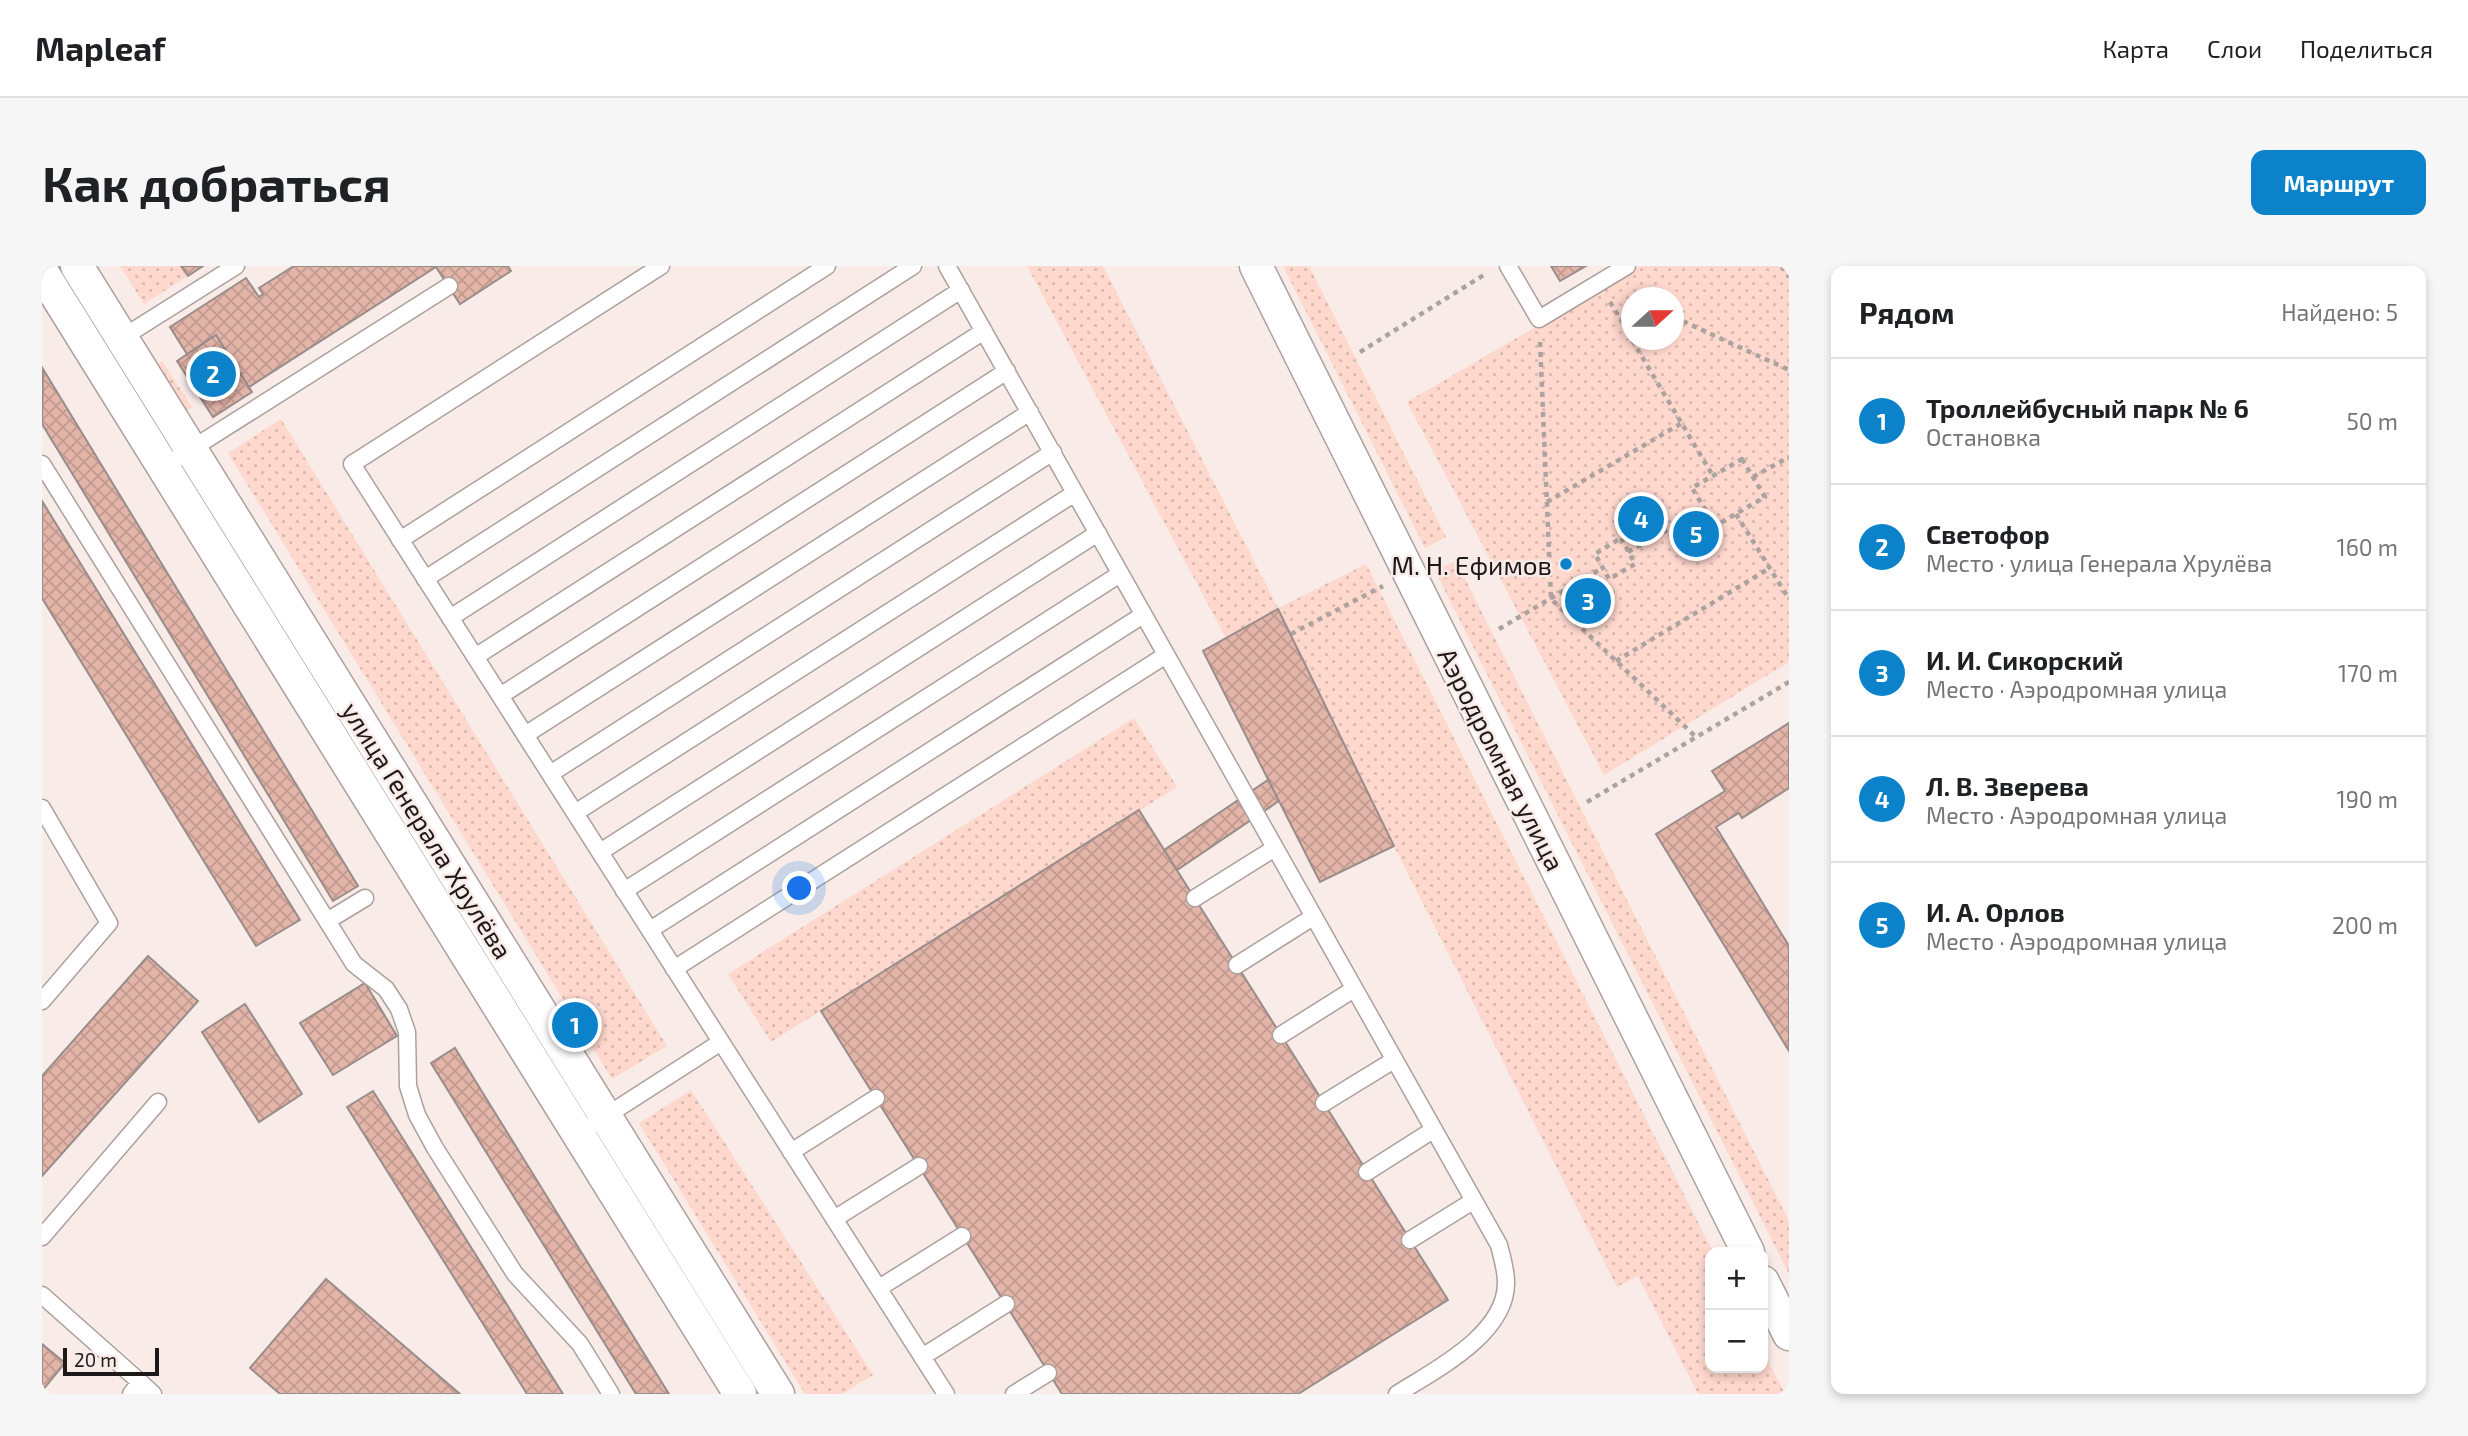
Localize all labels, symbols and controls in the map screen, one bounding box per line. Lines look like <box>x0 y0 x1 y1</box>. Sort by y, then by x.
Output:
text: Mapleaf <box>35 28 165 68</box>
text: Карта <box>2102 34 2169 63</box>
text: Слои <box>2207 34 2262 63</box>
text: Поделиться <box>2300 34 2433 63</box>
button: Маршрут <box>2251 150 2426 215</box>
text: Как добраться <box>42 153 391 212</box>
north arrow <box>1621 287 1684 350</box>
text: Рядом <box>1859 294 1955 330</box>
text: Найдено: 5 <box>2281 298 2398 326</box>
pin: 2 <box>190 348 236 400</box>
text: Троллейбусный парк № 6 <box>1926 392 2249 423</box>
text: 1 <box>1877 407 1887 435</box>
text: 50 m <box>2347 407 2398 435</box>
text: Остановка <box>1926 423 2041 451</box>
pin: 4 <box>1618 493 1664 545</box>
pin: 5 <box>1673 508 1719 560</box>
text: Светофор <box>1926 518 2050 549</box>
text: 2 <box>1875 533 1889 561</box>
text: 160 m <box>2337 533 2398 561</box>
place label: М. Н. Ефимов <box>1391 549 1552 580</box>
text: Место · улица Генерала Хрулёва <box>1926 549 2272 577</box>
marker: М. Н. Ефимов <box>1558 556 1574 572</box>
pin: 3 <box>1565 575 1611 627</box>
street label: Аэродромная улица <box>1432 642 1572 876</box>
text: И. И. Сикорский <box>1926 644 2123 675</box>
text: 3 <box>1875 659 1889 687</box>
text: 170 m <box>2338 659 2398 687</box>
text: Место · Аэродромная улица <box>1926 675 2227 703</box>
street label: улица Генерала Хрулёва <box>335 696 520 965</box>
text: Л. В. Зверева <box>1926 770 2089 801</box>
text: 4 <box>1875 785 1889 813</box>
text: 190 m <box>2337 785 2398 813</box>
text: Место · Аэродромная улица <box>1926 801 2227 829</box>
your location <box>782 871 816 905</box>
text: И. А. Орлов <box>1926 896 2065 927</box>
text: 5 <box>1876 911 1888 939</box>
text: 200 m <box>2332 911 2398 939</box>
text: Место · Аэродромная улица <box>1926 927 2227 955</box>
pin: 1 <box>552 999 598 1051</box>
map controls <box>1705 1247 1768 1373</box>
button: + <box>1705 1247 1768 1310</box>
button: − <box>1705 1310 1768 1373</box>
scale bar <box>63 1345 159 1377</box>
text: 20 m <box>74 1348 117 1371</box>

